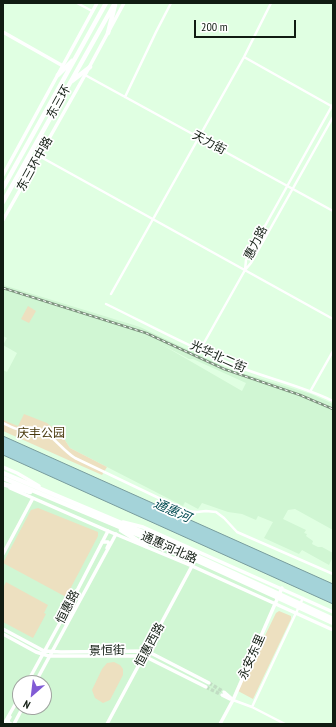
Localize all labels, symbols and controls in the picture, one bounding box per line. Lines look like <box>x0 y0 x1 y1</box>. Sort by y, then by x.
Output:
scale bar <box>196 12 298 38</box>
text: 200 m <box>201 19 228 34</box>
street label: 东三环 <box>44 83 74 121</box>
street label: 天力街 <box>190 128 228 158</box>
street label: 东三环中路 <box>14 134 56 194</box>
street label: 惠力路 <box>241 224 271 262</box>
street label: 光华北二街 <box>188 338 248 376</box>
park label: 庆丰公园 <box>17 427 65 441</box>
water label: 通惠河 <box>151 496 193 526</box>
street label: 通惠河北路 <box>139 529 199 567</box>
street label: 恒惠路 <box>53 588 83 626</box>
street label: 恒惠西路 <box>132 620 168 670</box>
street label: 永安东里 <box>236 632 268 682</box>
street label: 景恒街 <box>89 643 125 659</box>
north arrow <box>12 675 52 715</box>
text: N <box>21 697 33 712</box>

